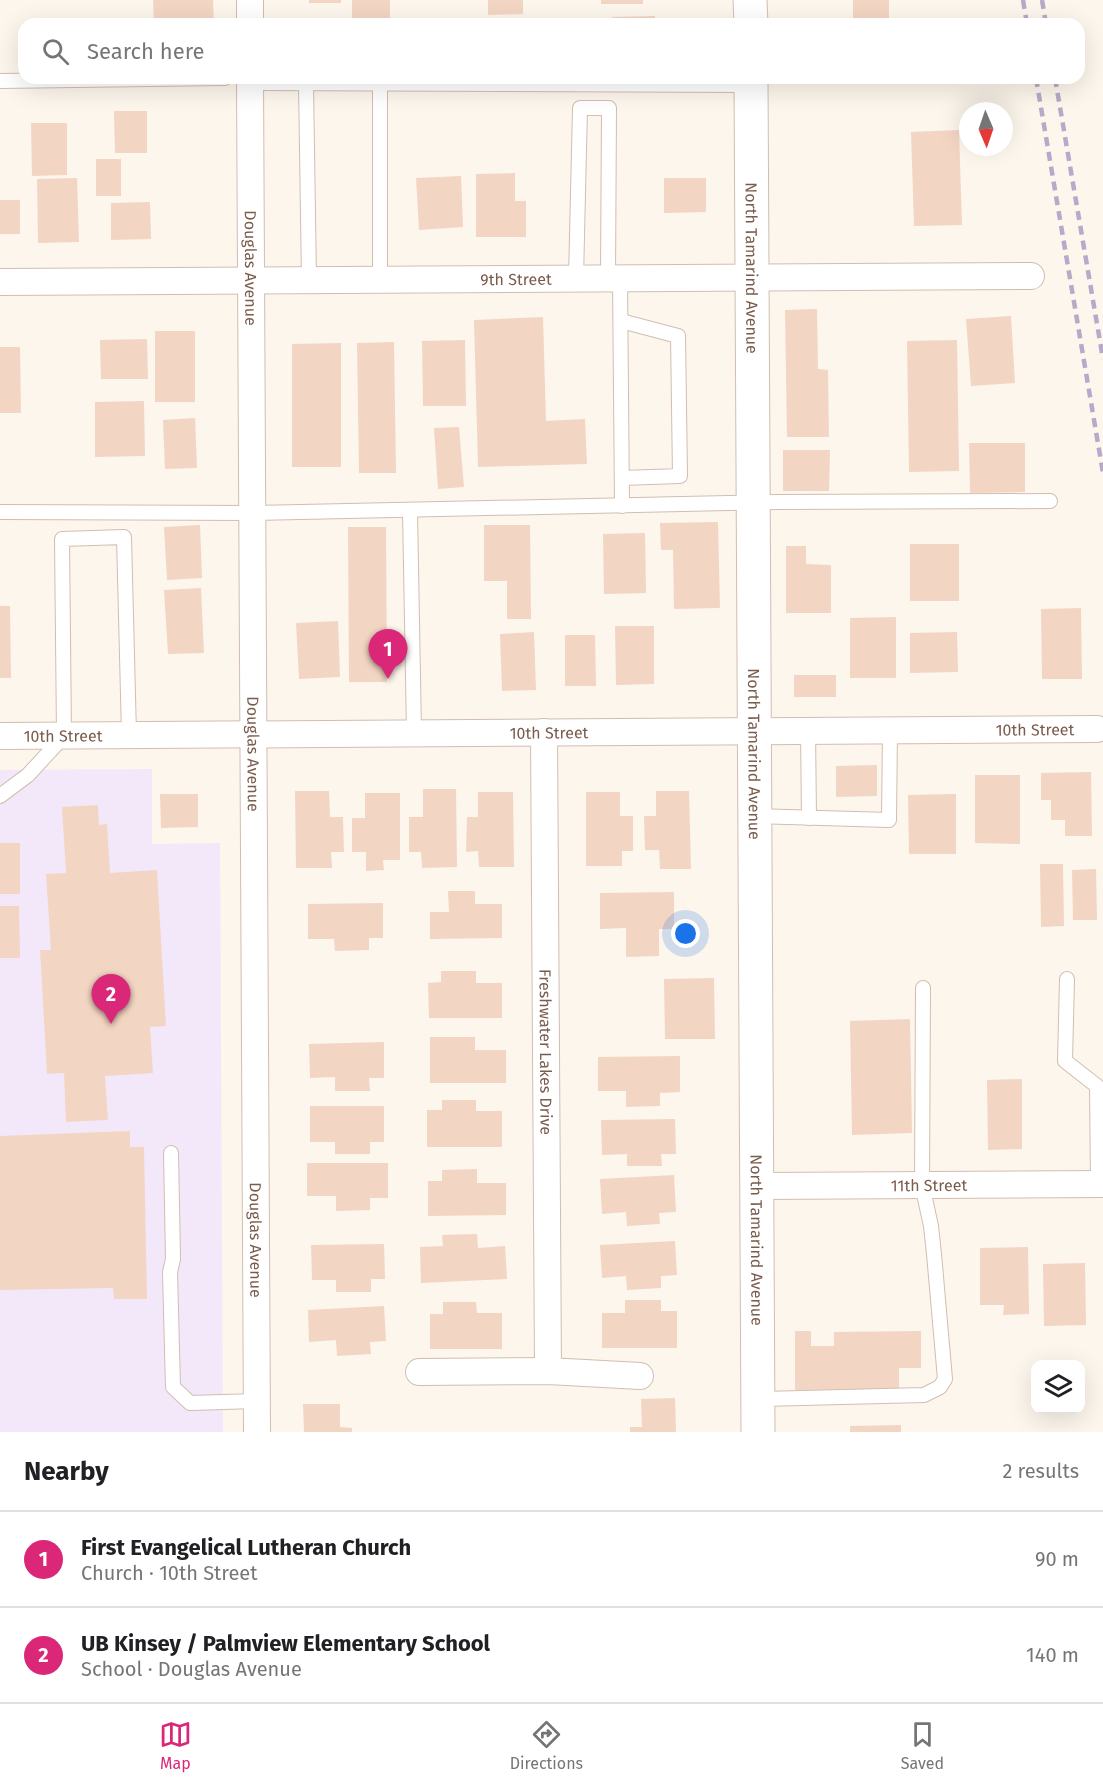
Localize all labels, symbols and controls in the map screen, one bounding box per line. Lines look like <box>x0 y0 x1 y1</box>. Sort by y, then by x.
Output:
search box <box>18 18 1085 84</box>
icon: search <box>39 35 72 68</box>
text: Search here <box>87 38 205 65</box>
north arrow <box>959 102 1013 156</box>
street label: North Tamarind Avenue <box>742 182 761 354</box>
street label: Douglas Avenue <box>241 210 260 326</box>
street label: 9th Street <box>480 270 552 289</box>
pin: 1 <box>368 630 408 679</box>
street label: North Tamarind Avenue <box>744 668 764 840</box>
street label: Douglas Avenue <box>243 696 263 812</box>
street label: 10th Street <box>996 720 1075 740</box>
street label: 10th Street <box>510 723 589 743</box>
street label: 10th Street <box>24 726 103 746</box>
your location <box>671 919 700 948</box>
street label: Freshwater Lakes Drive <box>535 969 556 1135</box>
pin: 2 <box>92 974 130 1024</box>
street label: North Tamarind Avenue <box>747 1154 766 1326</box>
street label: 11th Street <box>891 1176 968 1195</box>
street label: Douglas Avenue <box>246 1182 265 1298</box>
map controls <box>1031 1360 1085 1414</box>
button: layers <box>1031 1360 1085 1414</box>
text: Nearby <box>24 1456 109 1487</box>
text: 2 results <box>1002 1459 1079 1483</box>
text: First Evangelical Lutheran Church <box>81 1534 411 1561</box>
text: 1 <box>39 1547 48 1571</box>
text: 90 m <box>1035 1547 1079 1571</box>
text: Church · 10th Street <box>81 1561 257 1585</box>
text: UB Kinsey / Palmview Elementary School <box>81 1630 490 1657</box>
text: 2 <box>38 1643 49 1667</box>
text: 140 m <box>1026 1643 1079 1667</box>
text: School · Douglas Avenue <box>81 1657 302 1681</box>
tab: Map <box>159 1718 192 1773</box>
tab: Directions <box>510 1718 583 1773</box>
tab: Saved <box>901 1718 944 1773</box>

